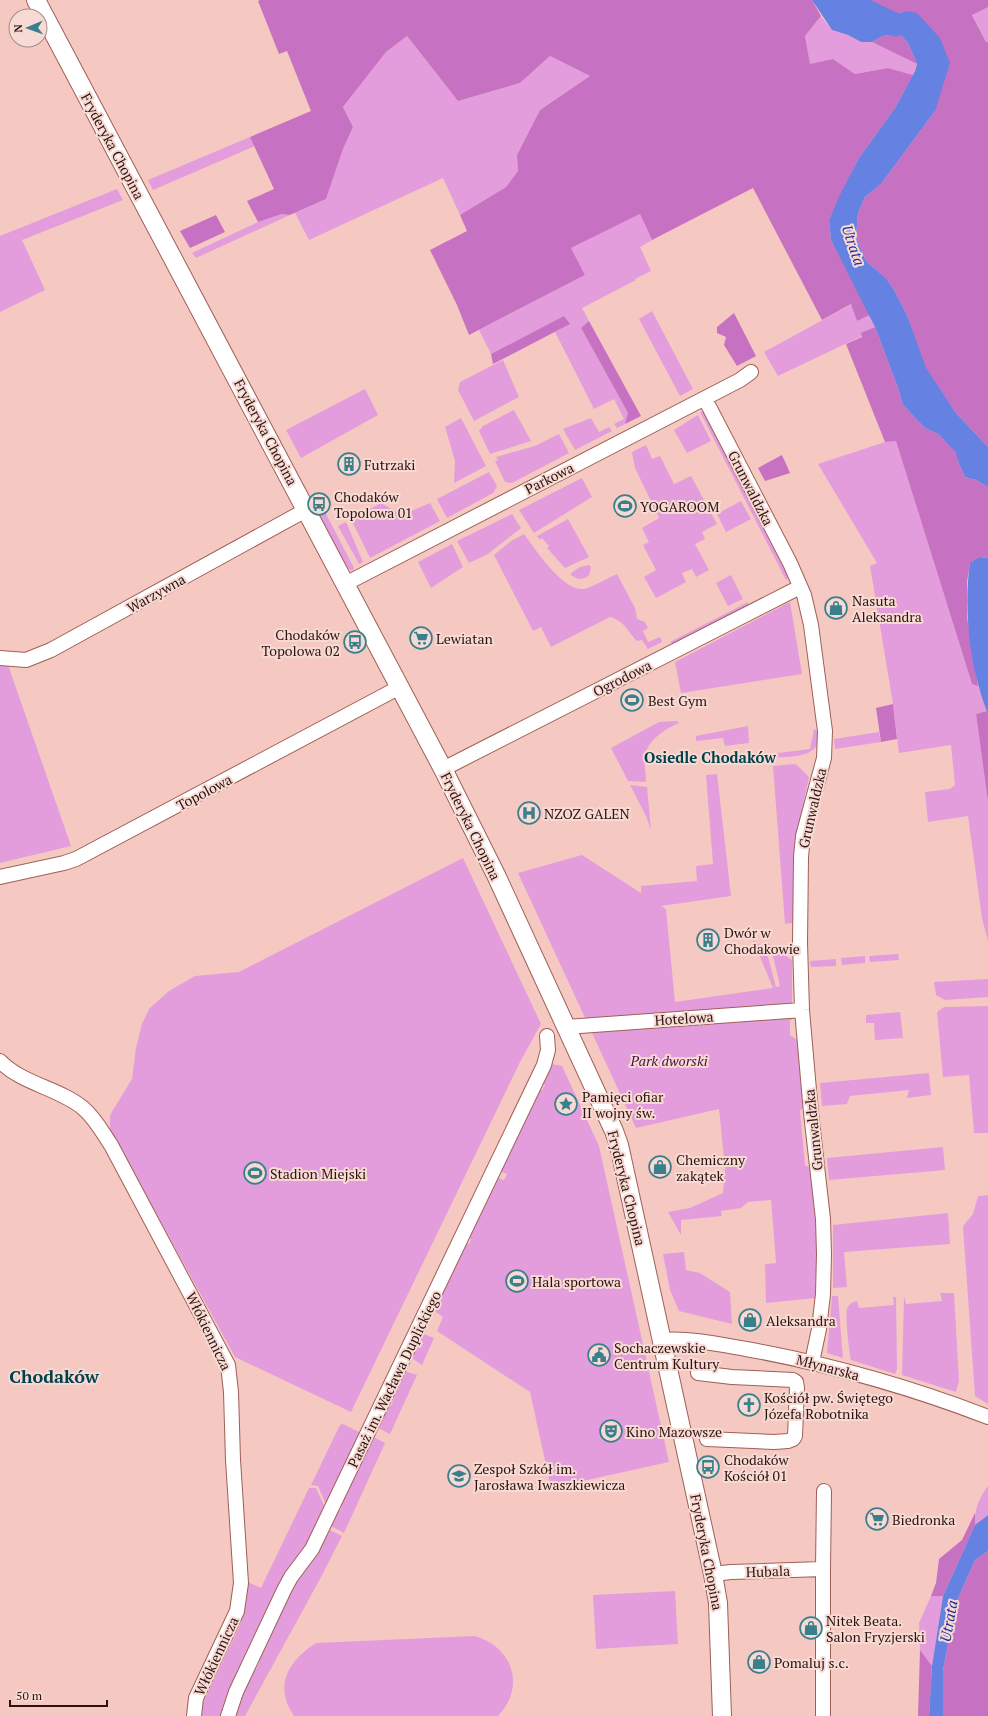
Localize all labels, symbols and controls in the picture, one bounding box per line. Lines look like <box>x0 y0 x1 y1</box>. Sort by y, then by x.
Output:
north arrow <box>8 8 48 48</box>
text: N <box>11 23 25 33</box>
street label: Fryderyka Chopina <box>77 89 149 203</box>
water label: Utrata <box>838 222 870 268</box>
street label: Fryderyka Chopina <box>230 375 302 489</box>
street label: Grunwaldzka <box>724 447 778 529</box>
building icon: Futrzaki <box>336 451 362 477</box>
place label: Futrzaki <box>364 455 416 474</box>
street label: Parkowa <box>521 458 577 498</box>
place label: Chodaków Topolowa 01 <box>334 487 413 522</box>
bus stop icon: Chodaków Topolowa 01 <box>306 491 332 517</box>
sports icon: YOGAROOM <box>612 493 638 519</box>
place label: YOGAROOM <box>640 497 719 516</box>
street label: Warzywna <box>123 569 189 617</box>
place label: Nasuta Aleksandra <box>852 591 922 626</box>
shop icon: Nasuta Aleksandra <box>823 595 849 621</box>
place label: Chodaków Topolowa 02 <box>261 625 341 660</box>
supermarket icon: Lewiatan <box>408 625 434 651</box>
bus stop icon: Chodaków Topolowa 02 <box>342 629 368 655</box>
place label: Lewiatan <box>436 629 493 648</box>
street label: Ogrodowa <box>589 655 655 701</box>
sports icon: Best Gym <box>619 687 645 713</box>
place label: Best Gym <box>648 691 707 710</box>
district label: Osiedle Chodaków <box>644 747 776 767</box>
street label: Grunwaldzka <box>794 766 830 850</box>
street label: Topolowa <box>173 769 235 815</box>
street label: Fryderyka Chopina <box>437 769 505 883</box>
hospital icon: NZOZ GALEN <box>516 800 542 826</box>
place label: NZOZ GALEN <box>544 804 630 823</box>
place label: Dwór w Chodakowie <box>724 923 800 958</box>
building icon: Dwór w Chodakowie <box>695 927 721 953</box>
street label: Hotelowa <box>654 1006 714 1030</box>
park label: Park dworski <box>629 1051 708 1070</box>
place label: Pamięci ofiar II wojny św. <box>582 1087 664 1122</box>
street label: Grunwaldzka <box>799 1088 827 1172</box>
place icon: Pamięci ofiar II wojny św. <box>553 1091 579 1117</box>
street label: Fryderyka Chopina <box>604 1128 650 1248</box>
place label: Chemiczny zakątek <box>676 1150 746 1185</box>
shop icon: Chemiczny zakątek <box>647 1154 673 1180</box>
sports icon: Stadion Miejski <box>242 1160 268 1186</box>
place label: Stadion Miejski <box>270 1164 366 1183</box>
sports icon: Hala sportowa <box>504 1268 530 1294</box>
place label: Hala sportowa <box>532 1272 621 1291</box>
street label: Pasaż im. Wacława Duplickiego <box>343 1287 445 1470</box>
street label: Włókiennicza <box>182 1289 236 1373</box>
shop icon: Aleksandra <box>737 1307 763 1333</box>
place label: Aleksandra <box>766 1311 836 1330</box>
place label: Sochaczewskie Centrum Kultury <box>614 1338 720 1373</box>
public building icon: Sochaczewskie Centrum Kultury <box>586 1342 612 1368</box>
street label: Młynarska <box>794 1349 862 1385</box>
district label: Chodaków <box>9 1364 100 1388</box>
place label: Kościół pw. Świętego Józefa Robotnika <box>764 1388 893 1423</box>
church icon: Kościół pw. Świętego Józefa Robotnika <box>736 1392 762 1418</box>
theatre icon: Kino Mazowsze <box>598 1418 624 1444</box>
place label: Kino Mazowsze <box>626 1422 722 1441</box>
place label: Chodaków Kościół 01 <box>724 1450 789 1485</box>
bus stop icon: Chodaków Kościół 01 <box>695 1454 721 1480</box>
place label: Zespoł Szkół im. Jarosława Iwaszkiewicza <box>474 1459 625 1494</box>
school or university icon: Zespoł Szkół im. Jarosława Iwaszkiewicza <box>446 1463 472 1489</box>
street label: Fryderyka Chopina <box>686 1492 728 1612</box>
supermarket icon: Biedronka <box>864 1506 890 1532</box>
place label: Biedronka <box>892 1510 955 1529</box>
street label: Hubala <box>746 1561 790 1581</box>
water label: Utrata <box>935 1599 961 1643</box>
place label: Nitek Beata. Salon Fryzjerski <box>826 1611 925 1646</box>
street label: Włókiennicza <box>189 1614 243 1698</box>
shop icon: Nitek Beata. Salon Fryzjerski <box>798 1615 824 1641</box>
shop icon: Pomaluj s.c. <box>746 1649 772 1675</box>
place label: Pomaluj s.c. <box>774 1653 849 1672</box>
scale bar <box>10 1682 107 1708</box>
text: 50 m <box>16 1688 43 1703</box>

